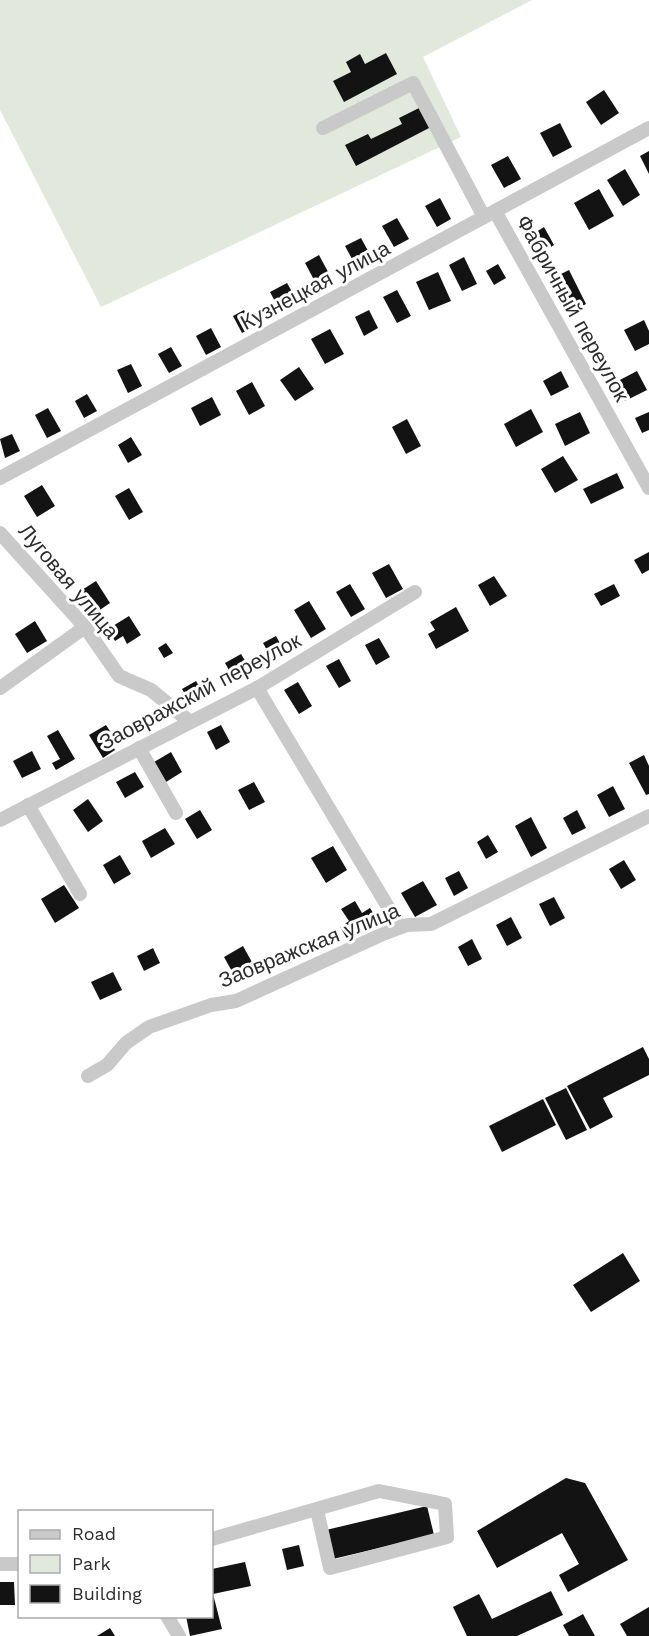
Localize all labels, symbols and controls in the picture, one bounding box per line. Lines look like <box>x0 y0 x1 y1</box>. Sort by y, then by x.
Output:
street label: Фабричный переулок <box>511 210 635 406</box>
street label: Кузнецкая улица <box>236 235 394 335</box>
street label: Луговая улица <box>14 518 124 644</box>
street label: Заовражский переулок <box>95 627 306 755</box>
street label: Заовражская улица <box>215 897 403 993</box>
legend <box>18 1510 213 1618</box>
text: Road <box>72 1523 116 1544</box>
text: Park <box>72 1553 111 1574</box>
text: Building <box>72 1583 142 1604</box>

